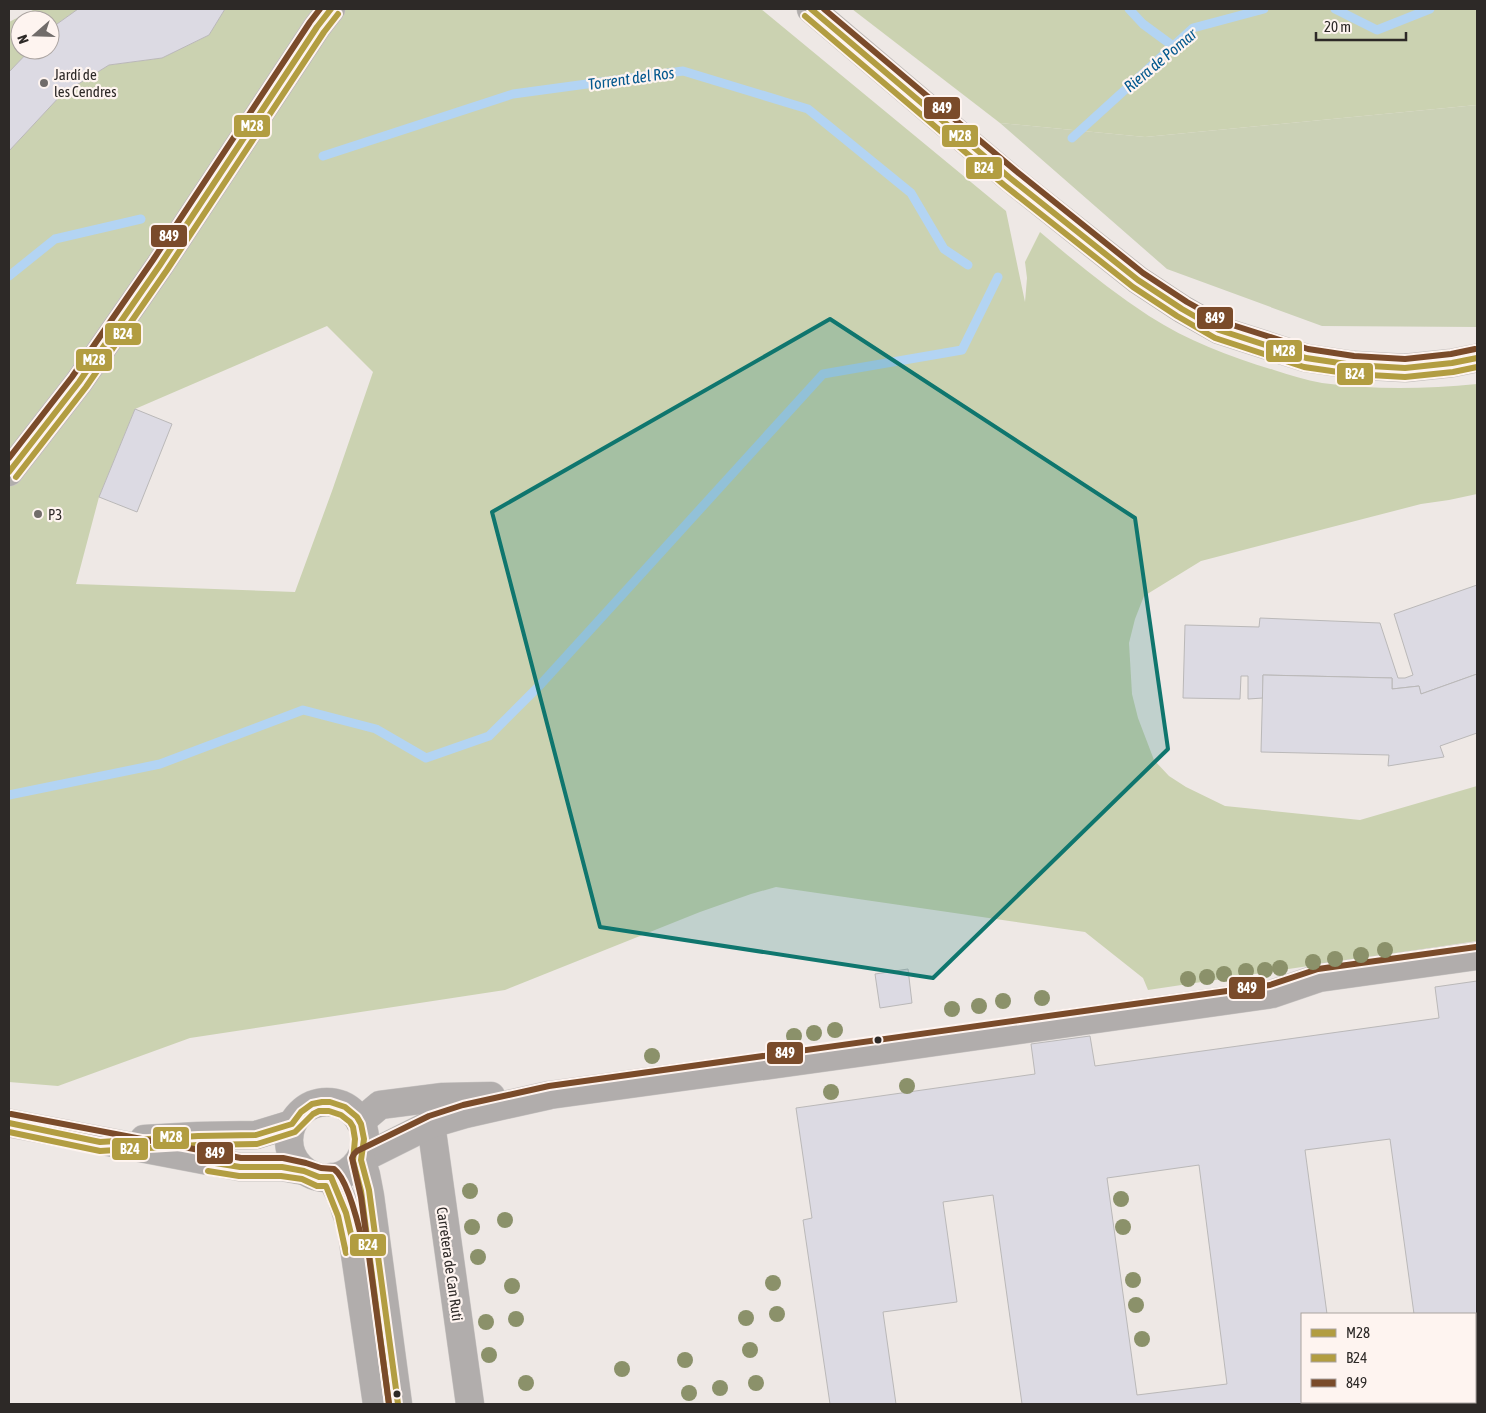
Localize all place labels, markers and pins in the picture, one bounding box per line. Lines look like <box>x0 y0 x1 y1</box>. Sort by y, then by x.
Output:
place label: Jardí de les Cendres <box>54 66 116 100</box>
marker: Jardí de les Cendres <box>38 77 50 89</box>
place label: P3 <box>48 506 62 523</box>
marker: P3 <box>32 508 44 520</box>
unlabelled marker <box>873 1035 883 1045</box>
unlabelled marker <box>392 1389 402 1399</box>

